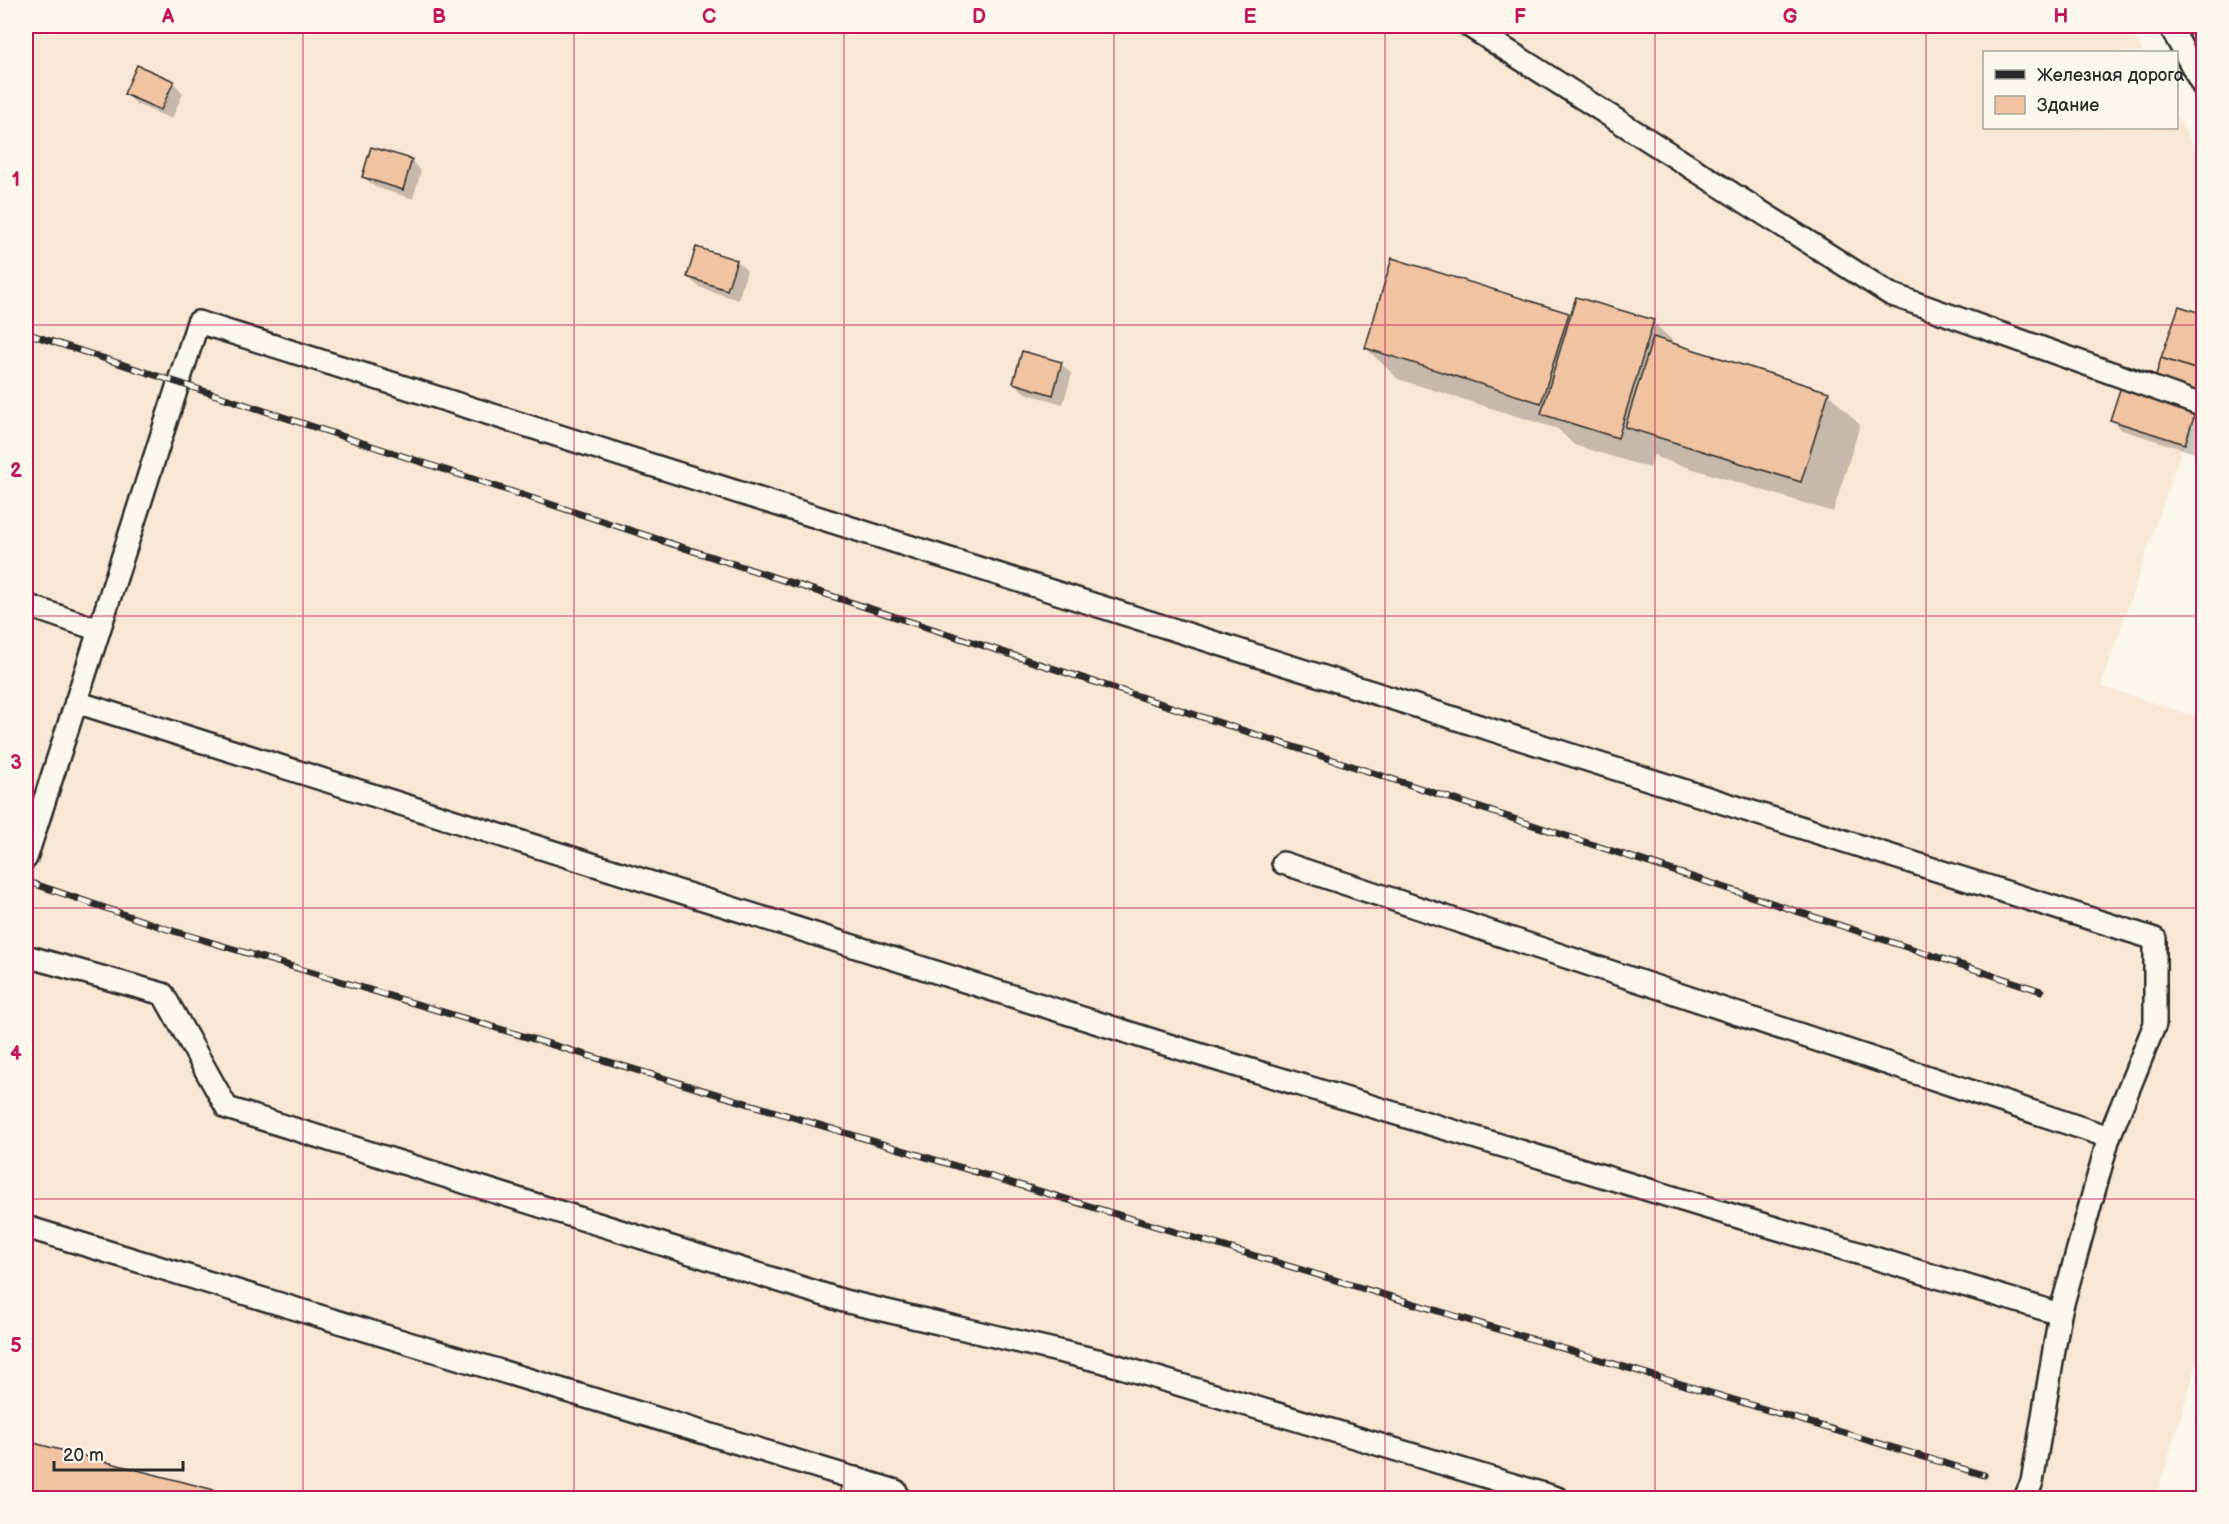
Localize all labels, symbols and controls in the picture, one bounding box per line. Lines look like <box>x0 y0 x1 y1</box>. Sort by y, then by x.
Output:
text: A <box>161 5 175 29</box>
text: B <box>432 5 446 29</box>
text: C <box>702 5 716 29</box>
text: D <box>972 5 986 29</box>
text: E <box>1244 5 1257 29</box>
text: F <box>1514 5 1526 29</box>
text: G <box>1783 5 1798 29</box>
text: H <box>2054 5 2068 29</box>
legend <box>1983 51 2178 129</box>
text: Железная дорога <box>2037 65 2185 86</box>
text: Здание <box>2037 95 2099 116</box>
text: 1 <box>12 168 20 192</box>
text: 2 <box>10 459 22 483</box>
text: 3 <box>10 751 22 775</box>
text: 4 <box>10 1042 22 1066</box>
text: 5 <box>10 1334 22 1358</box>
scale bar <box>54 1434 183 1472</box>
text: 20 m <box>63 1445 104 1466</box>

